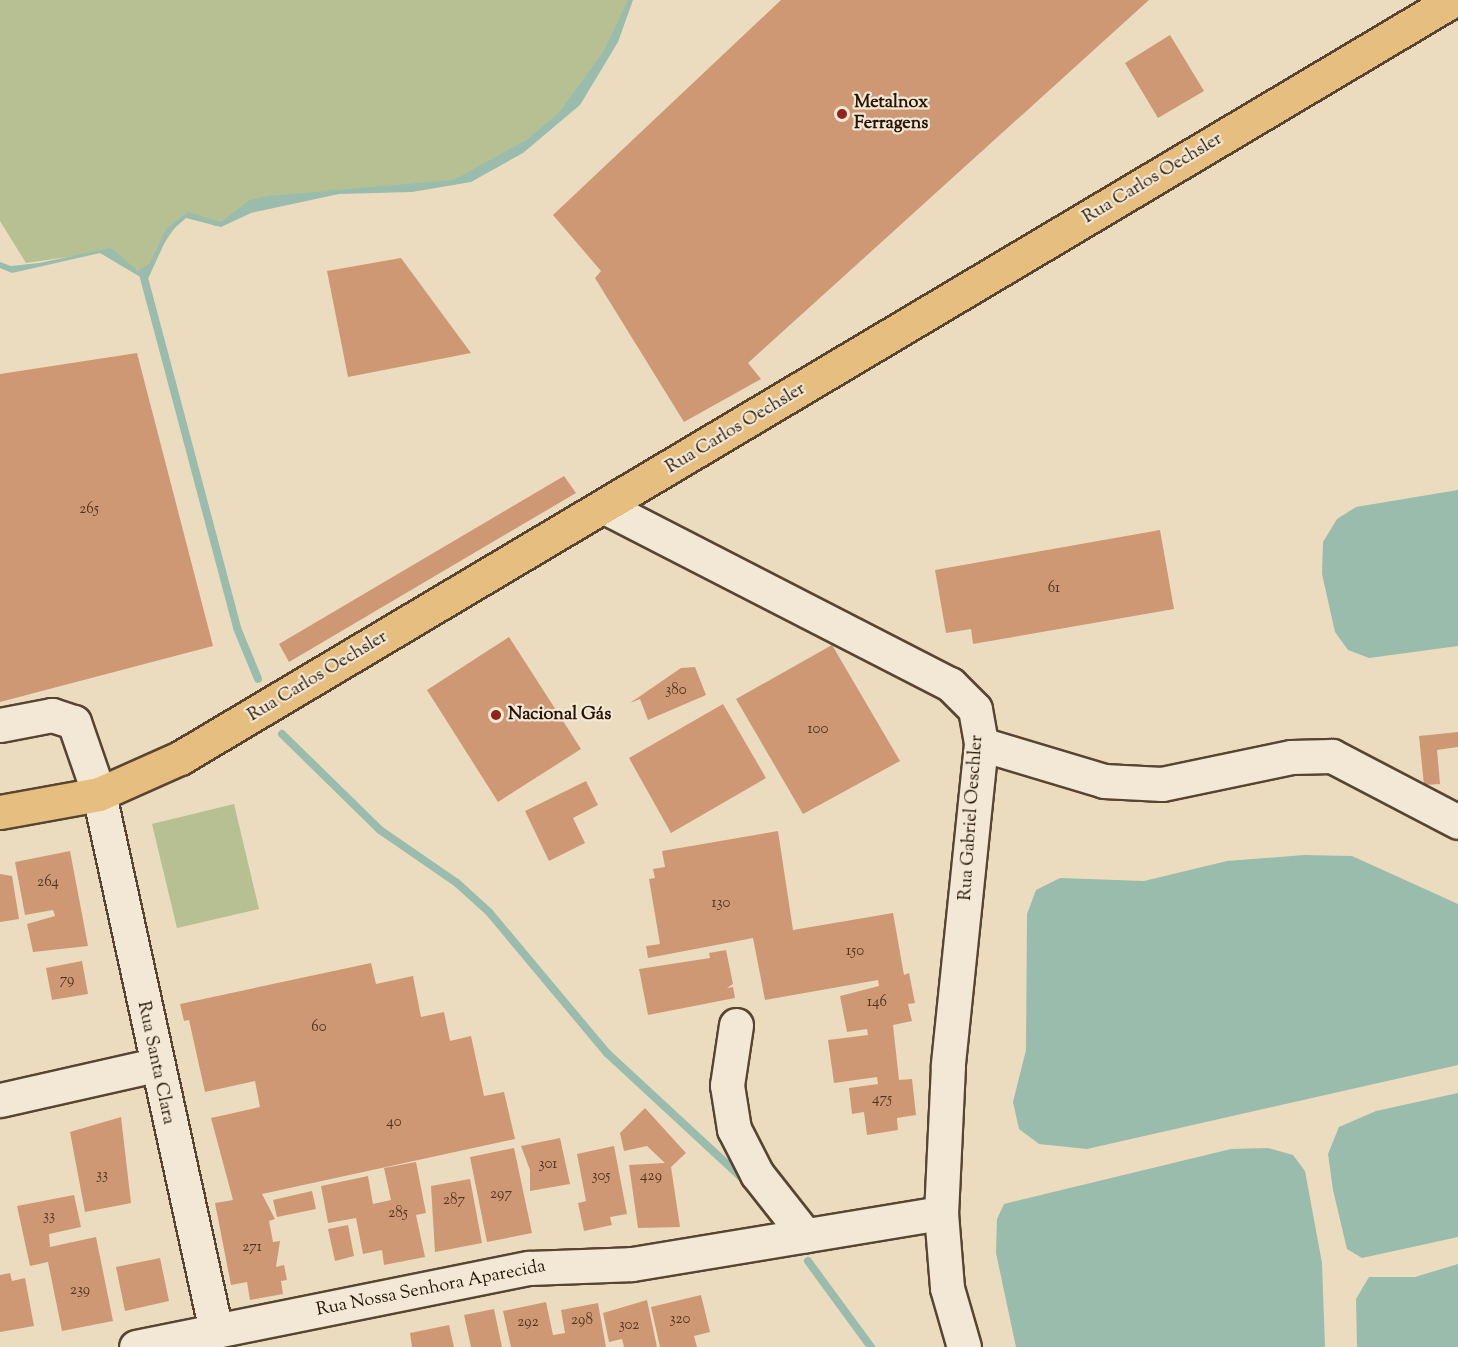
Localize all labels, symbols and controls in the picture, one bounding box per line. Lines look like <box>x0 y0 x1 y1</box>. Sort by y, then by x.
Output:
place label: Metalnox Ferragens <box>854 93 928 136</box>
marker: Metalnox Ferragens <box>835 107 849 121</box>
street label: Rua Carlos Oechsler <box>1079 129 1227 229</box>
street label: Rua Carlos Oechsler <box>662 379 810 479</box>
house number: 265 <box>79 501 99 519</box>
house number: 61 <box>1048 580 1060 598</box>
street label: Rua Carlos Oechsler <box>244 627 392 727</box>
house number: 380 <box>665 682 687 700</box>
place label: Nacional Gás <box>508 704 611 726</box>
marker: Nacional Gás <box>489 708 503 722</box>
house number: 100 <box>808 721 828 739</box>
street label: Rua Gabriel Oeschler <box>955 734 989 902</box>
house number: 264 <box>37 874 59 892</box>
house number: 130 <box>712 895 730 913</box>
house number: 150 <box>846 943 864 961</box>
house number: 79 <box>60 972 74 990</box>
house number: 146 <box>867 994 887 1012</box>
street label: Rua Santa Clara <box>131 999 179 1127</box>
house number: 60 <box>311 1019 327 1037</box>
house number: 475 <box>872 1091 892 1109</box>
house number: 40 <box>386 1114 402 1132</box>
house number: 301 <box>539 1156 557 1174</box>
house number: 33 <box>96 1167 108 1185</box>
house number: 305 <box>592 1168 610 1186</box>
house number: 429 <box>640 1168 662 1186</box>
house number: 297 <box>490 1186 512 1204</box>
house number: 287 <box>443 1192 465 1210</box>
house number: 285 <box>388 1205 408 1223</box>
house number: 33 <box>43 1208 55 1226</box>
house number: 271 <box>242 1239 262 1257</box>
street label: Rua Nossa Senhora Aparecida <box>314 1256 548 1322</box>
house number: 239 <box>70 1282 90 1300</box>
house number: 320 <box>669 1311 691 1329</box>
house number: 298 <box>571 1312 593 1330</box>
house number: 292 <box>517 1314 539 1332</box>
house number: 302 <box>619 1317 639 1335</box>

